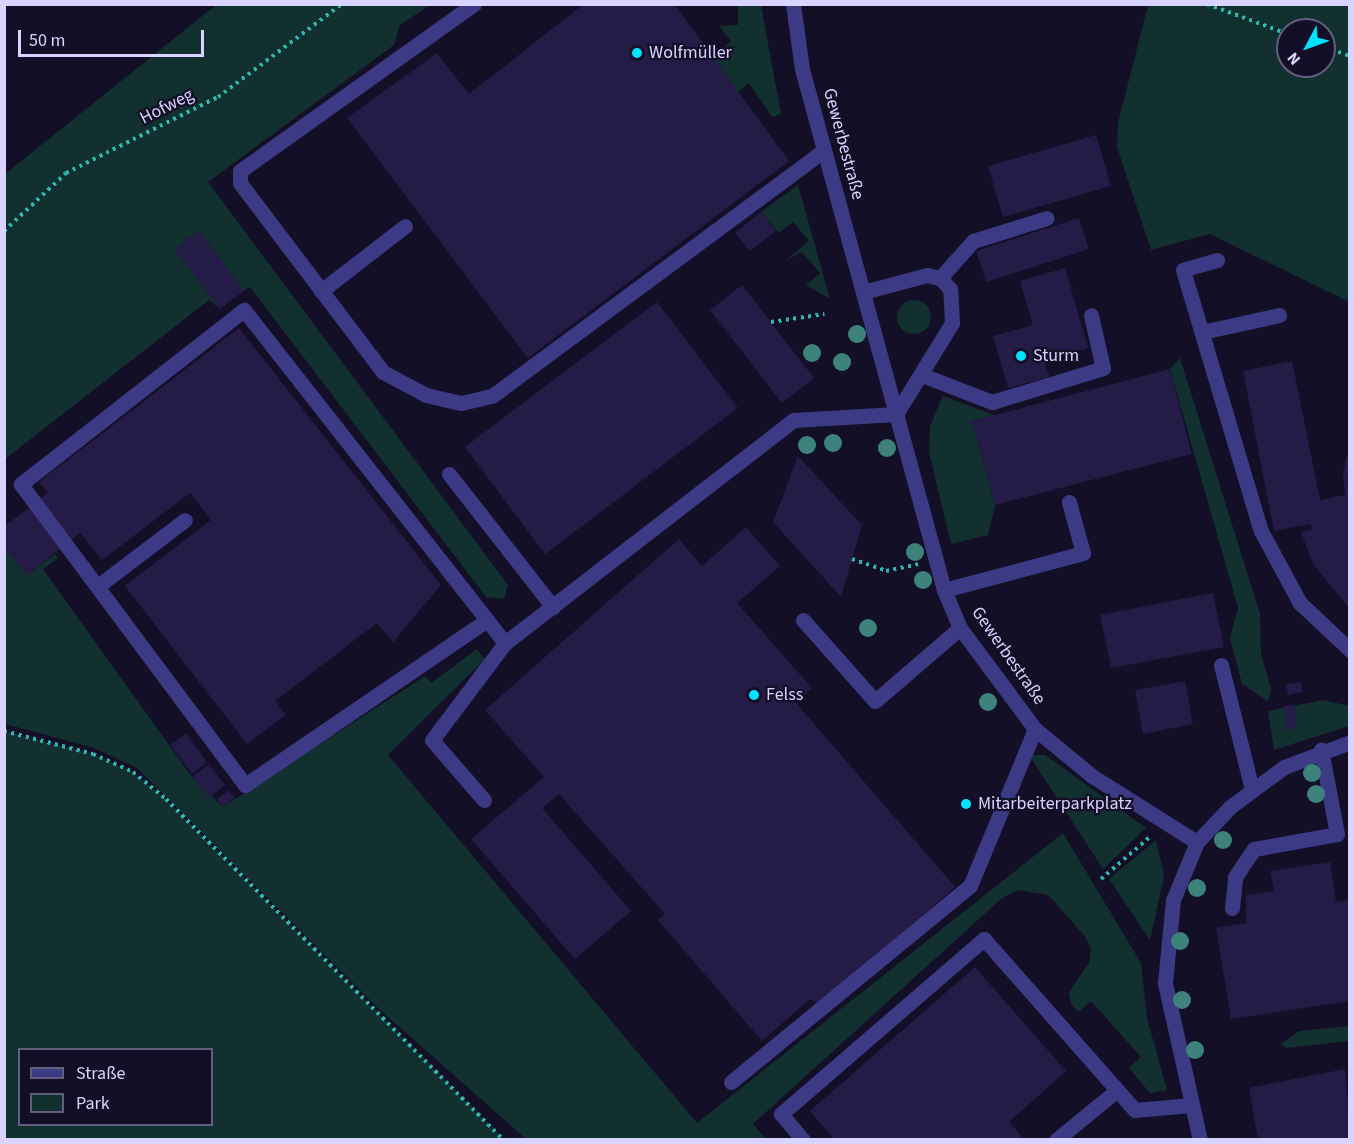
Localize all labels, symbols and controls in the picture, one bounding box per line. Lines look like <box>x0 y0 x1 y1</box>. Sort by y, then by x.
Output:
scale bar <box>21 18 207 56</box>
north arrow <box>1276 18 1336 78</box>
text: 50 m <box>29 28 65 53</box>
place label: Wolfmüller <box>649 42 732 64</box>
marker: Wolfmüller <box>630 46 644 60</box>
text: N <box>1282 47 1306 70</box>
street label: Hofweg <box>137 84 197 130</box>
street label: Gewerbestraße <box>818 86 868 202</box>
place label: Sturm <box>1033 345 1079 367</box>
marker: Sturm <box>1014 349 1028 363</box>
street label: Gewerbestraße <box>966 603 1050 709</box>
place label: Felss <box>766 684 803 706</box>
marker: Felss <box>747 688 761 702</box>
place label: Mitarbeiterparkplatz <box>978 793 1132 815</box>
marker: Mitarbeiterparkplatz <box>959 797 973 811</box>
legend <box>18 1048 213 1126</box>
text: Straße <box>76 1061 125 1086</box>
text: Park <box>76 1091 110 1116</box>

